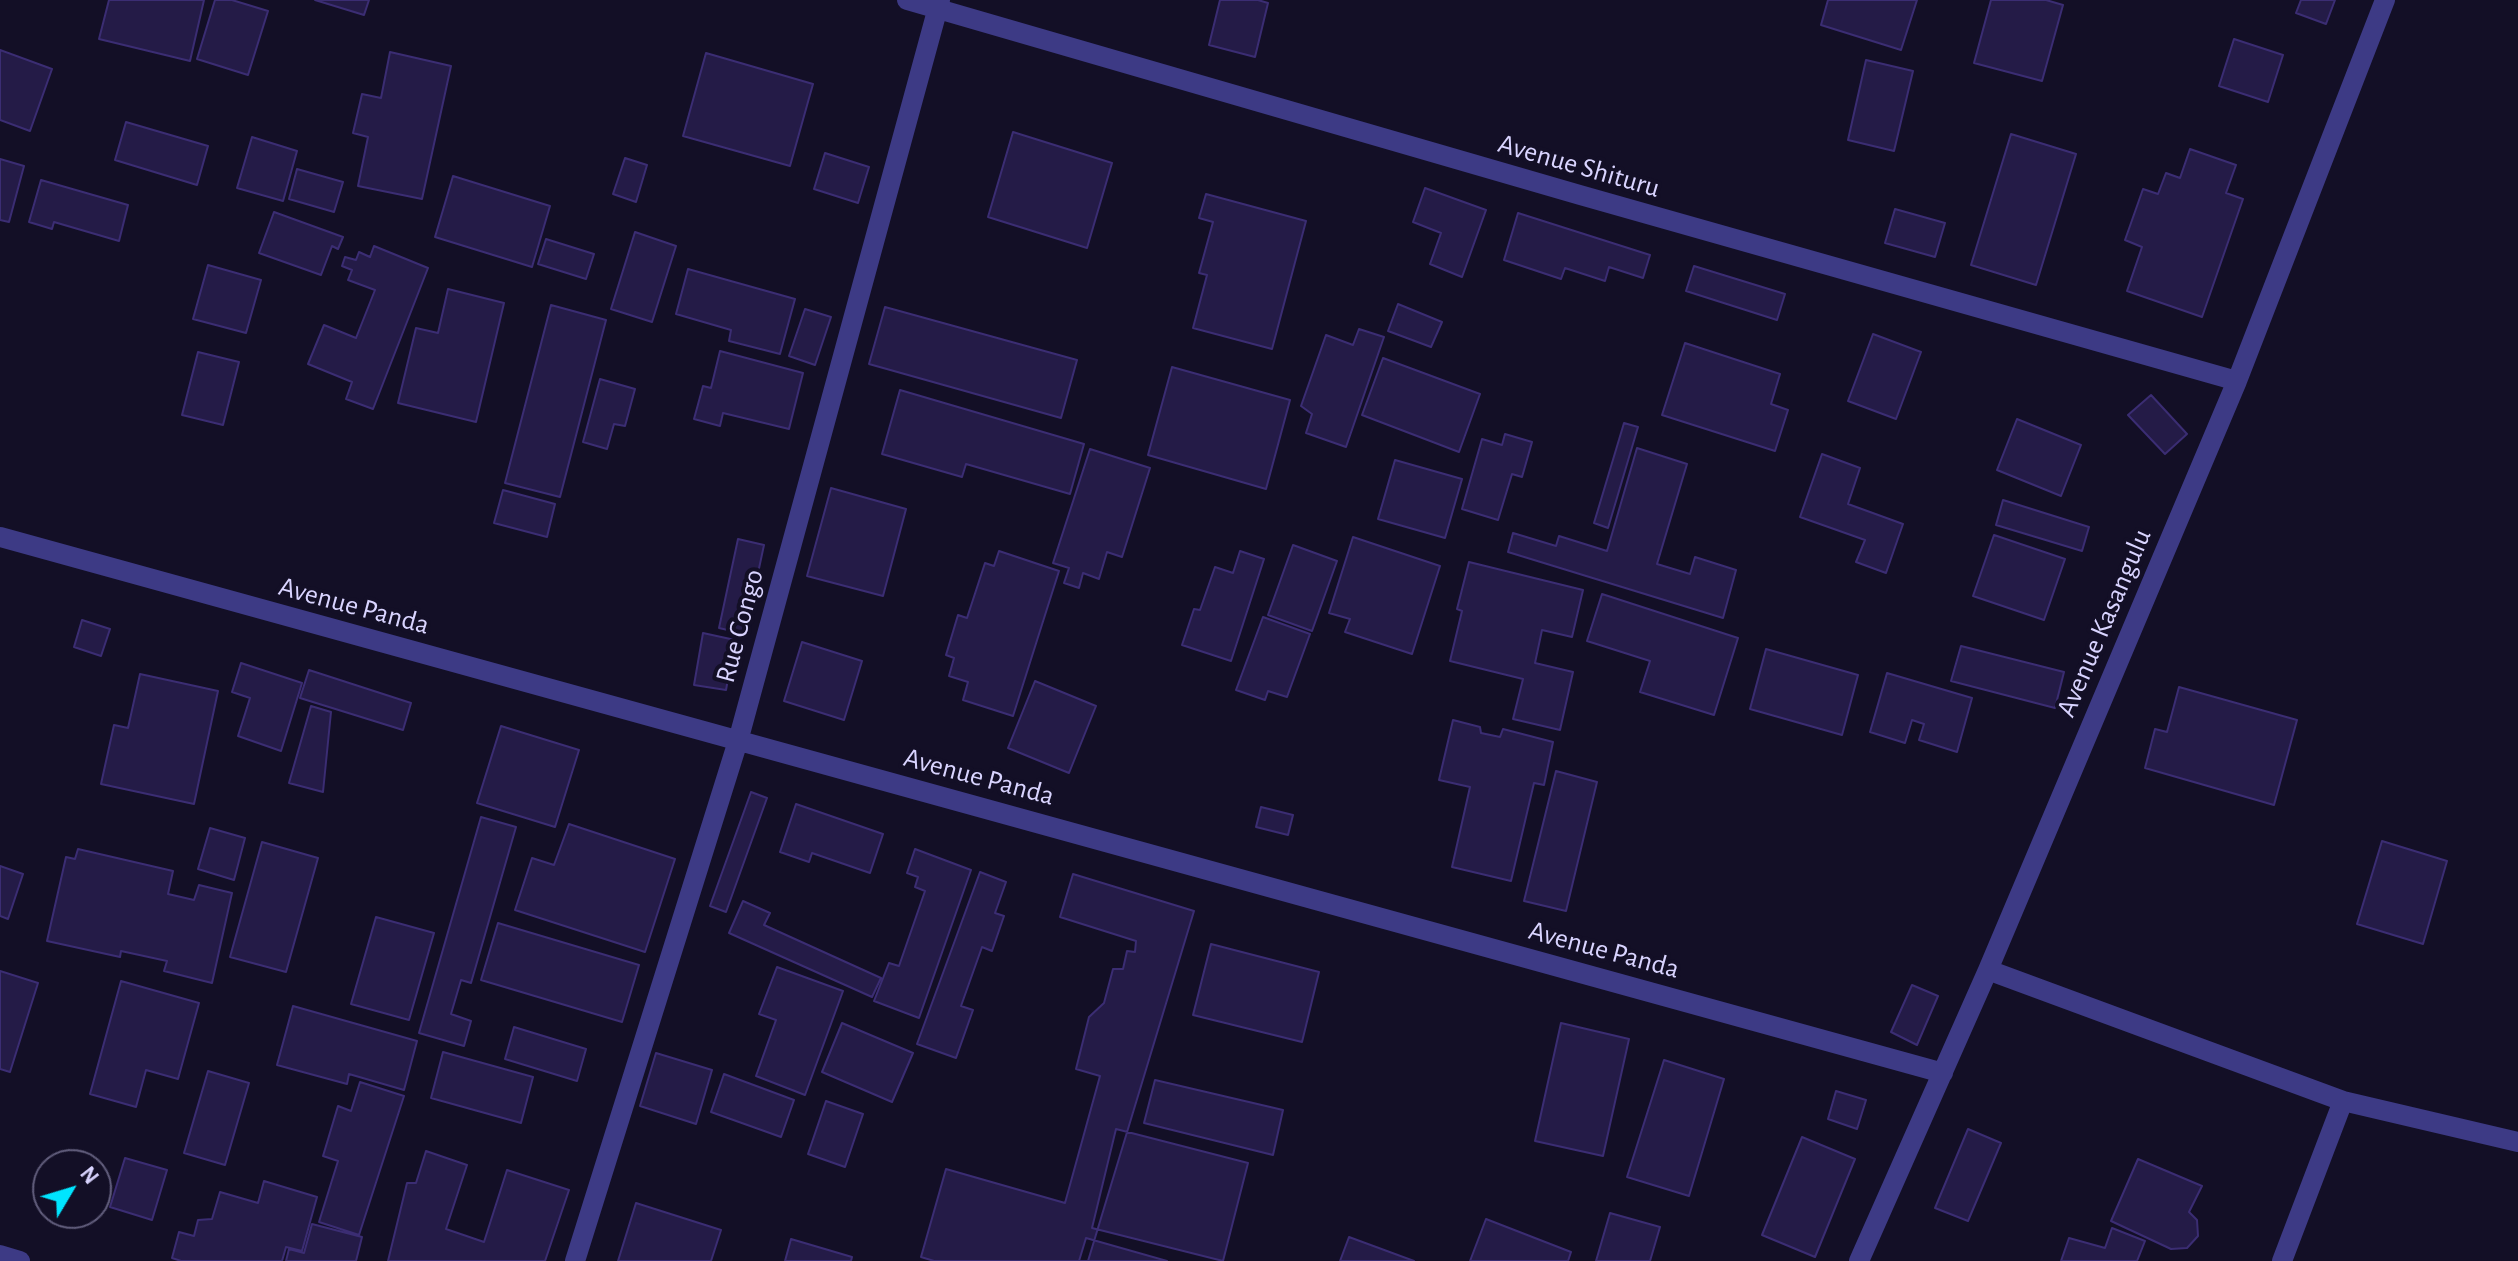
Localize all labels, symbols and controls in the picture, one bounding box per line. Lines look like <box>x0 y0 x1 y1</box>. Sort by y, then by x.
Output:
street label: Avenue Shituru <box>1494 127 1664 205</box>
street label: Avenue Kasangulu <box>2049 524 2159 722</box>
street label: Rue Congo <box>709 566 771 686</box>
street label: Avenue Panda <box>275 570 433 642</box>
street label: Avenue Panda <box>900 741 1058 813</box>
street label: Avenue Panda <box>1525 914 1683 986</box>
north arrow <box>32 1149 112 1229</box>
text: N <box>76 1163 103 1188</box>

